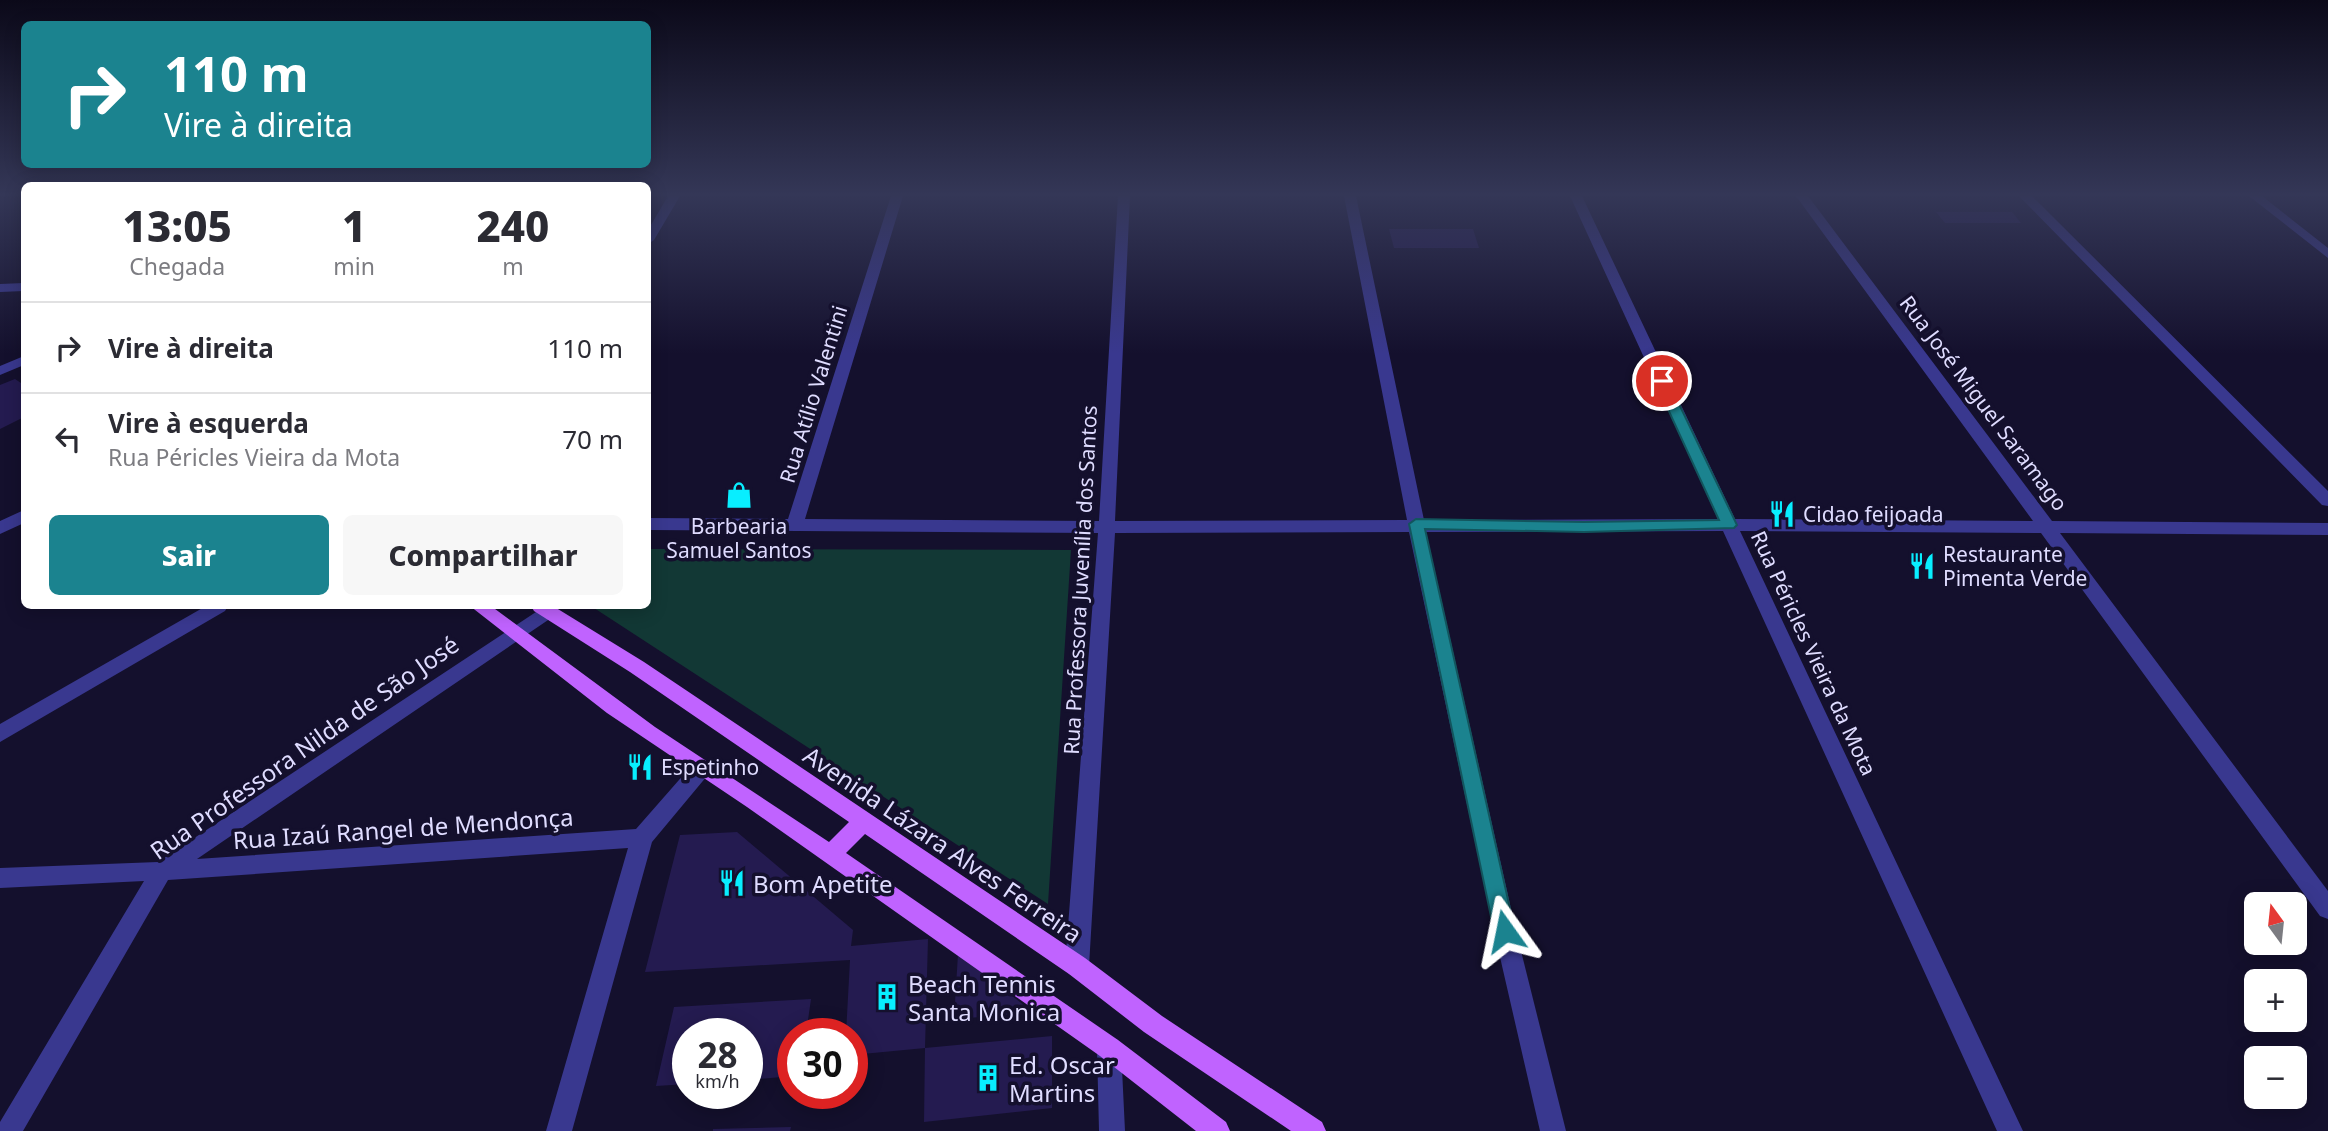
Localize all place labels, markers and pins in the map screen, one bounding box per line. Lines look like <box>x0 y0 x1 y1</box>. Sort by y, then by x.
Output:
pin <box>1632 351 1692 411</box>
shop icon: Barbearia Samuel Santos <box>724 480 754 510</box>
restaurant icon: Cidao feijoada <box>1767 499 1797 529</box>
place label: Cidao feijoada <box>1803 500 1944 528</box>
place label: Barbearia Samuel Santos <box>666 512 812 564</box>
place label: Restaurante Pimenta Verde <box>1943 540 2087 592</box>
restaurant icon: Restaurante Pimenta Verde <box>1907 551 1937 581</box>
restaurant icon: Espetinho <box>625 752 655 782</box>
place label: Espetinho <box>661 753 759 781</box>
place label: Bom Apetite <box>753 867 893 900</box>
restaurant icon: Bom Apetite <box>717 868 747 898</box>
place label: Beach Tennis Santa Monica <box>908 967 1060 1028</box>
building icon: Beach Tennis Santa Monica <box>872 982 902 1012</box>
place label: Ed. Oscar Martins <box>1009 1048 1115 1109</box>
building icon: Ed. Oscar Martins <box>973 1063 1003 1093</box>

